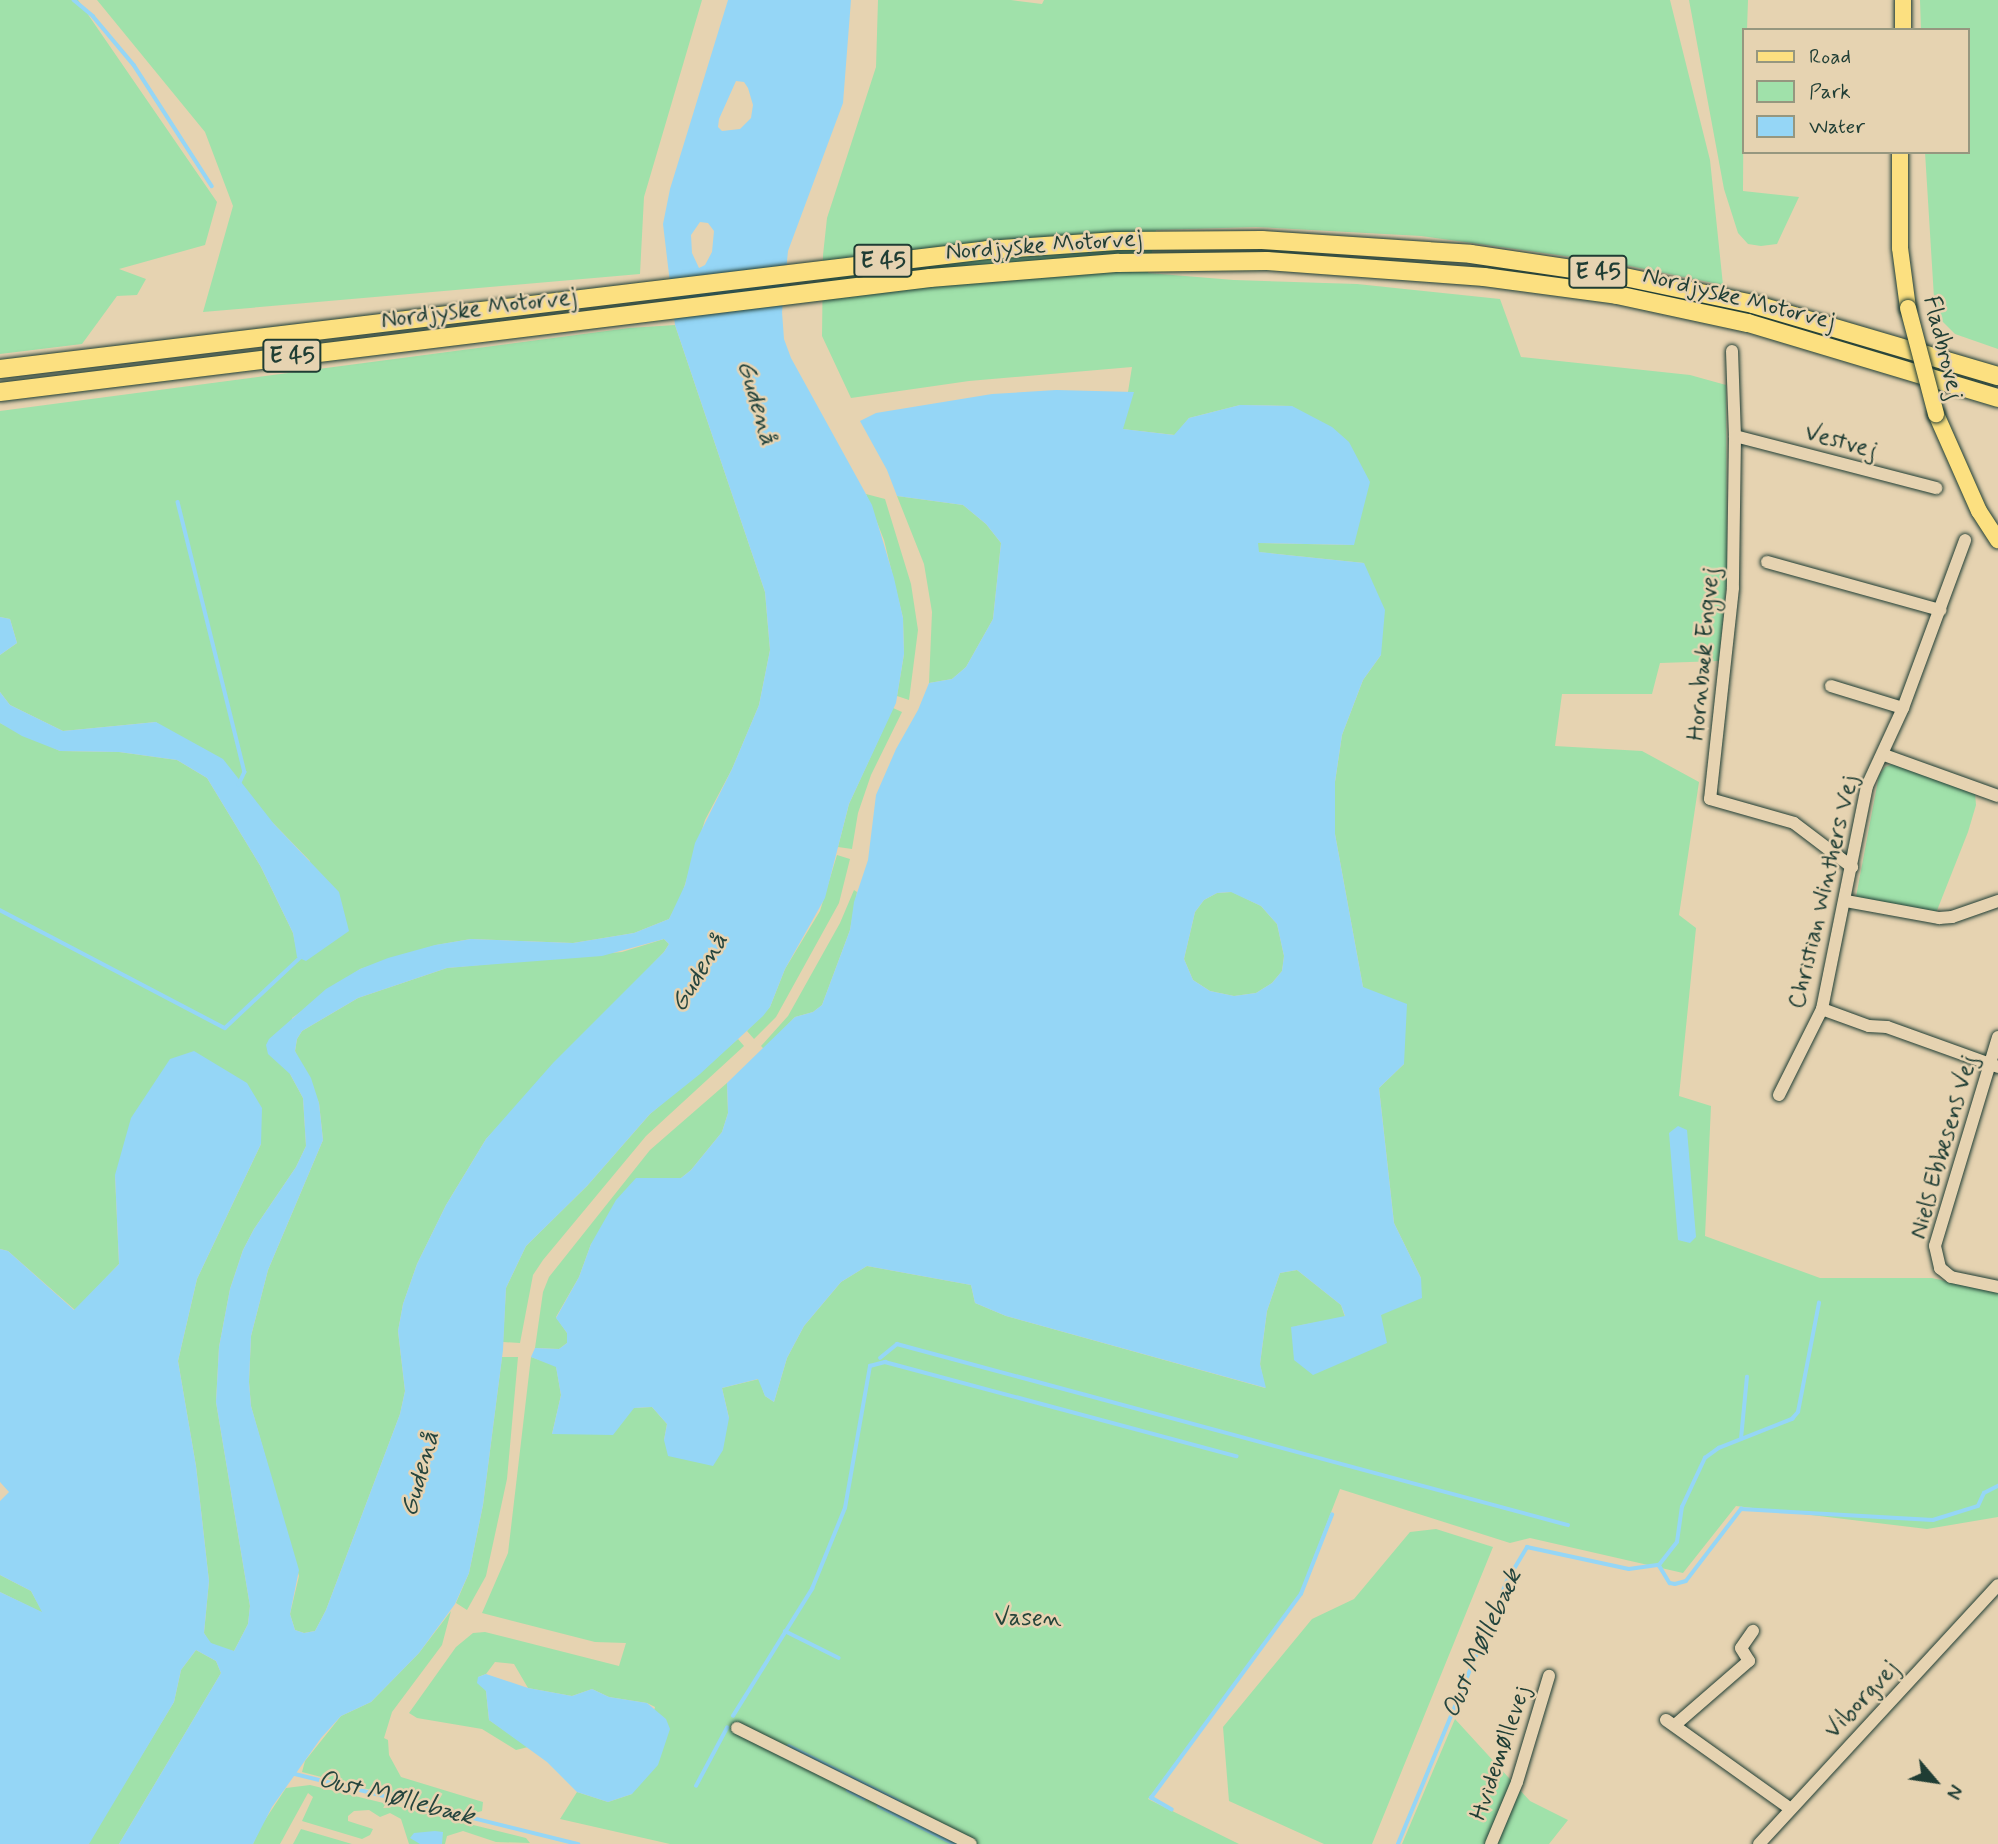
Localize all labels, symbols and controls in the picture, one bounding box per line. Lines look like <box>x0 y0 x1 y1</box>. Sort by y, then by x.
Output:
legend <box>1742 28 1970 154</box>
text: Road <box>1809 43 1851 71</box>
text: Park <box>1809 78 1851 106</box>
text: Water <box>1809 113 1865 141</box>
street label: Nordjyske Motorvej <box>945 225 1143 267</box>
road number: E 45 <box>853 242 913 280</box>
road number: E 45 <box>1568 252 1628 292</box>
street label: Nordjyske Motorvej <box>1640 261 1838 337</box>
street label: Nordjyske Motorvej <box>380 283 578 335</box>
street label: Fladbrovej <box>1916 293 1970 403</box>
road number: E 45 <box>262 336 322 376</box>
water label: Gudenå <box>728 357 784 449</box>
street label: Vestvej <box>1801 418 1881 466</box>
street label: Hornbæk Engvej <box>1682 568 1726 740</box>
street label: Christian Winthers Vej <box>1784 775 1864 1009</box>
water label: Gudenå <box>664 927 736 1019</box>
street label: Niels Ebbesens Vej <box>1904 1052 1984 1242</box>
water label: Gudenå <box>395 1428 447 1520</box>
water label: Oust Møllebæk <box>1436 1565 1530 1723</box>
park label: Vasen <box>994 1605 1062 1633</box>
street label: Viborgvej <box>1819 1655 1905 1745</box>
street label: Hvidemøllevej <box>1464 1682 1538 1824</box>
north arrow <box>1900 1746 1970 1816</box>
water label: Oust Møllebæk <box>315 1765 477 1833</box>
text: N <box>1940 1780 1968 1803</box>

